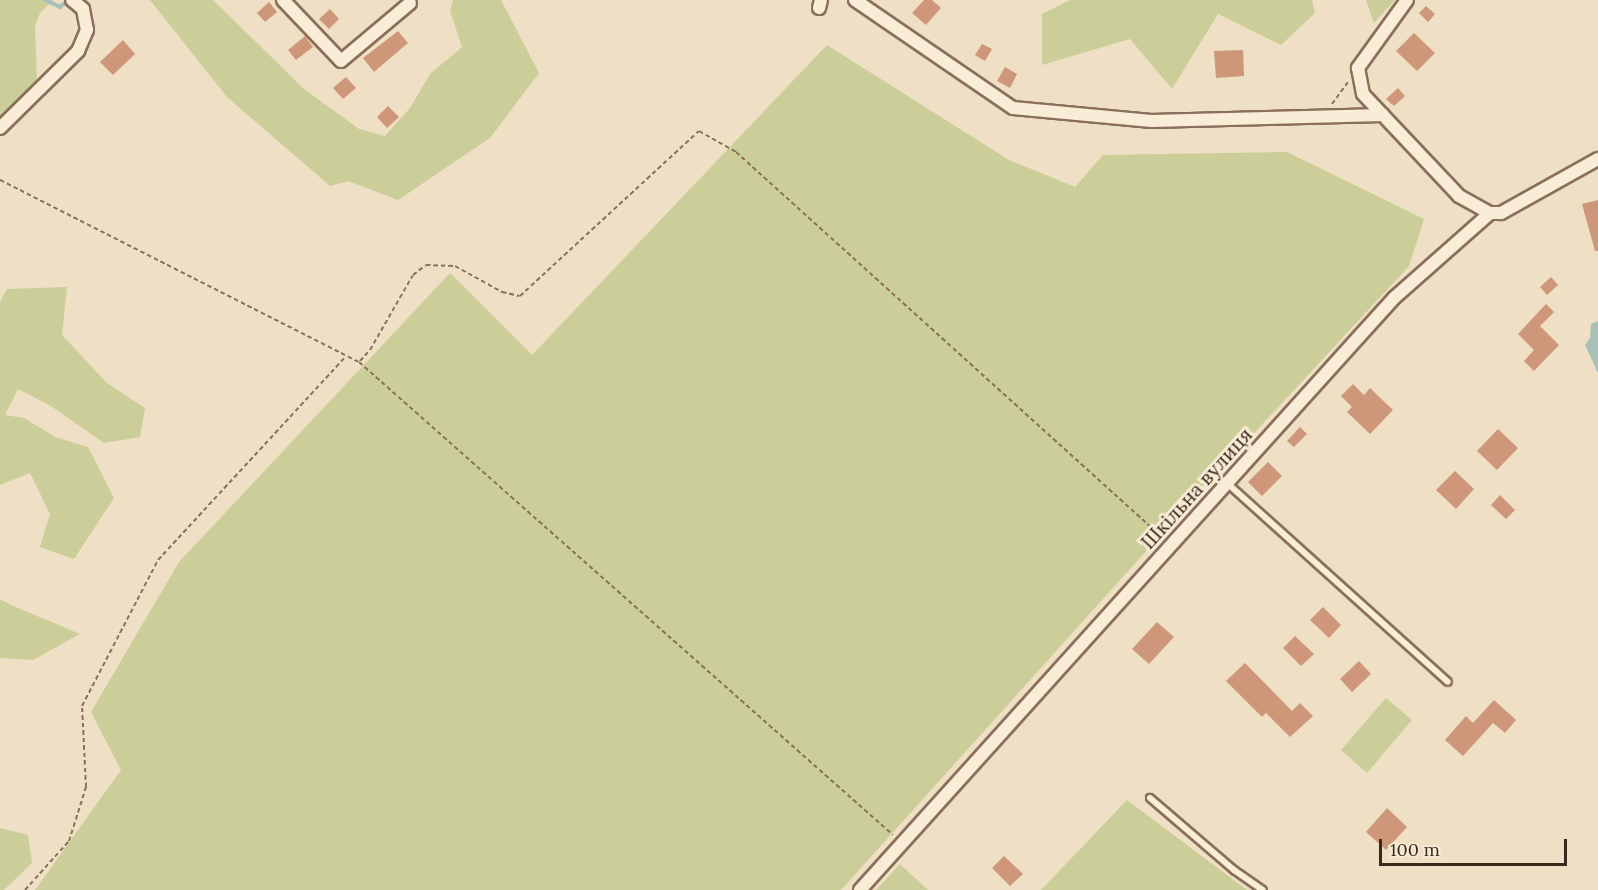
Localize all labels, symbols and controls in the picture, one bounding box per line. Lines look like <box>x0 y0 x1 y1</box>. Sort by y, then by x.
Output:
street label: Шкільна вулиця <box>1135 422 1257 554</box>
scale bar <box>1382 827 1570 865</box>
text: 100 m <box>1390 838 1440 861</box>

